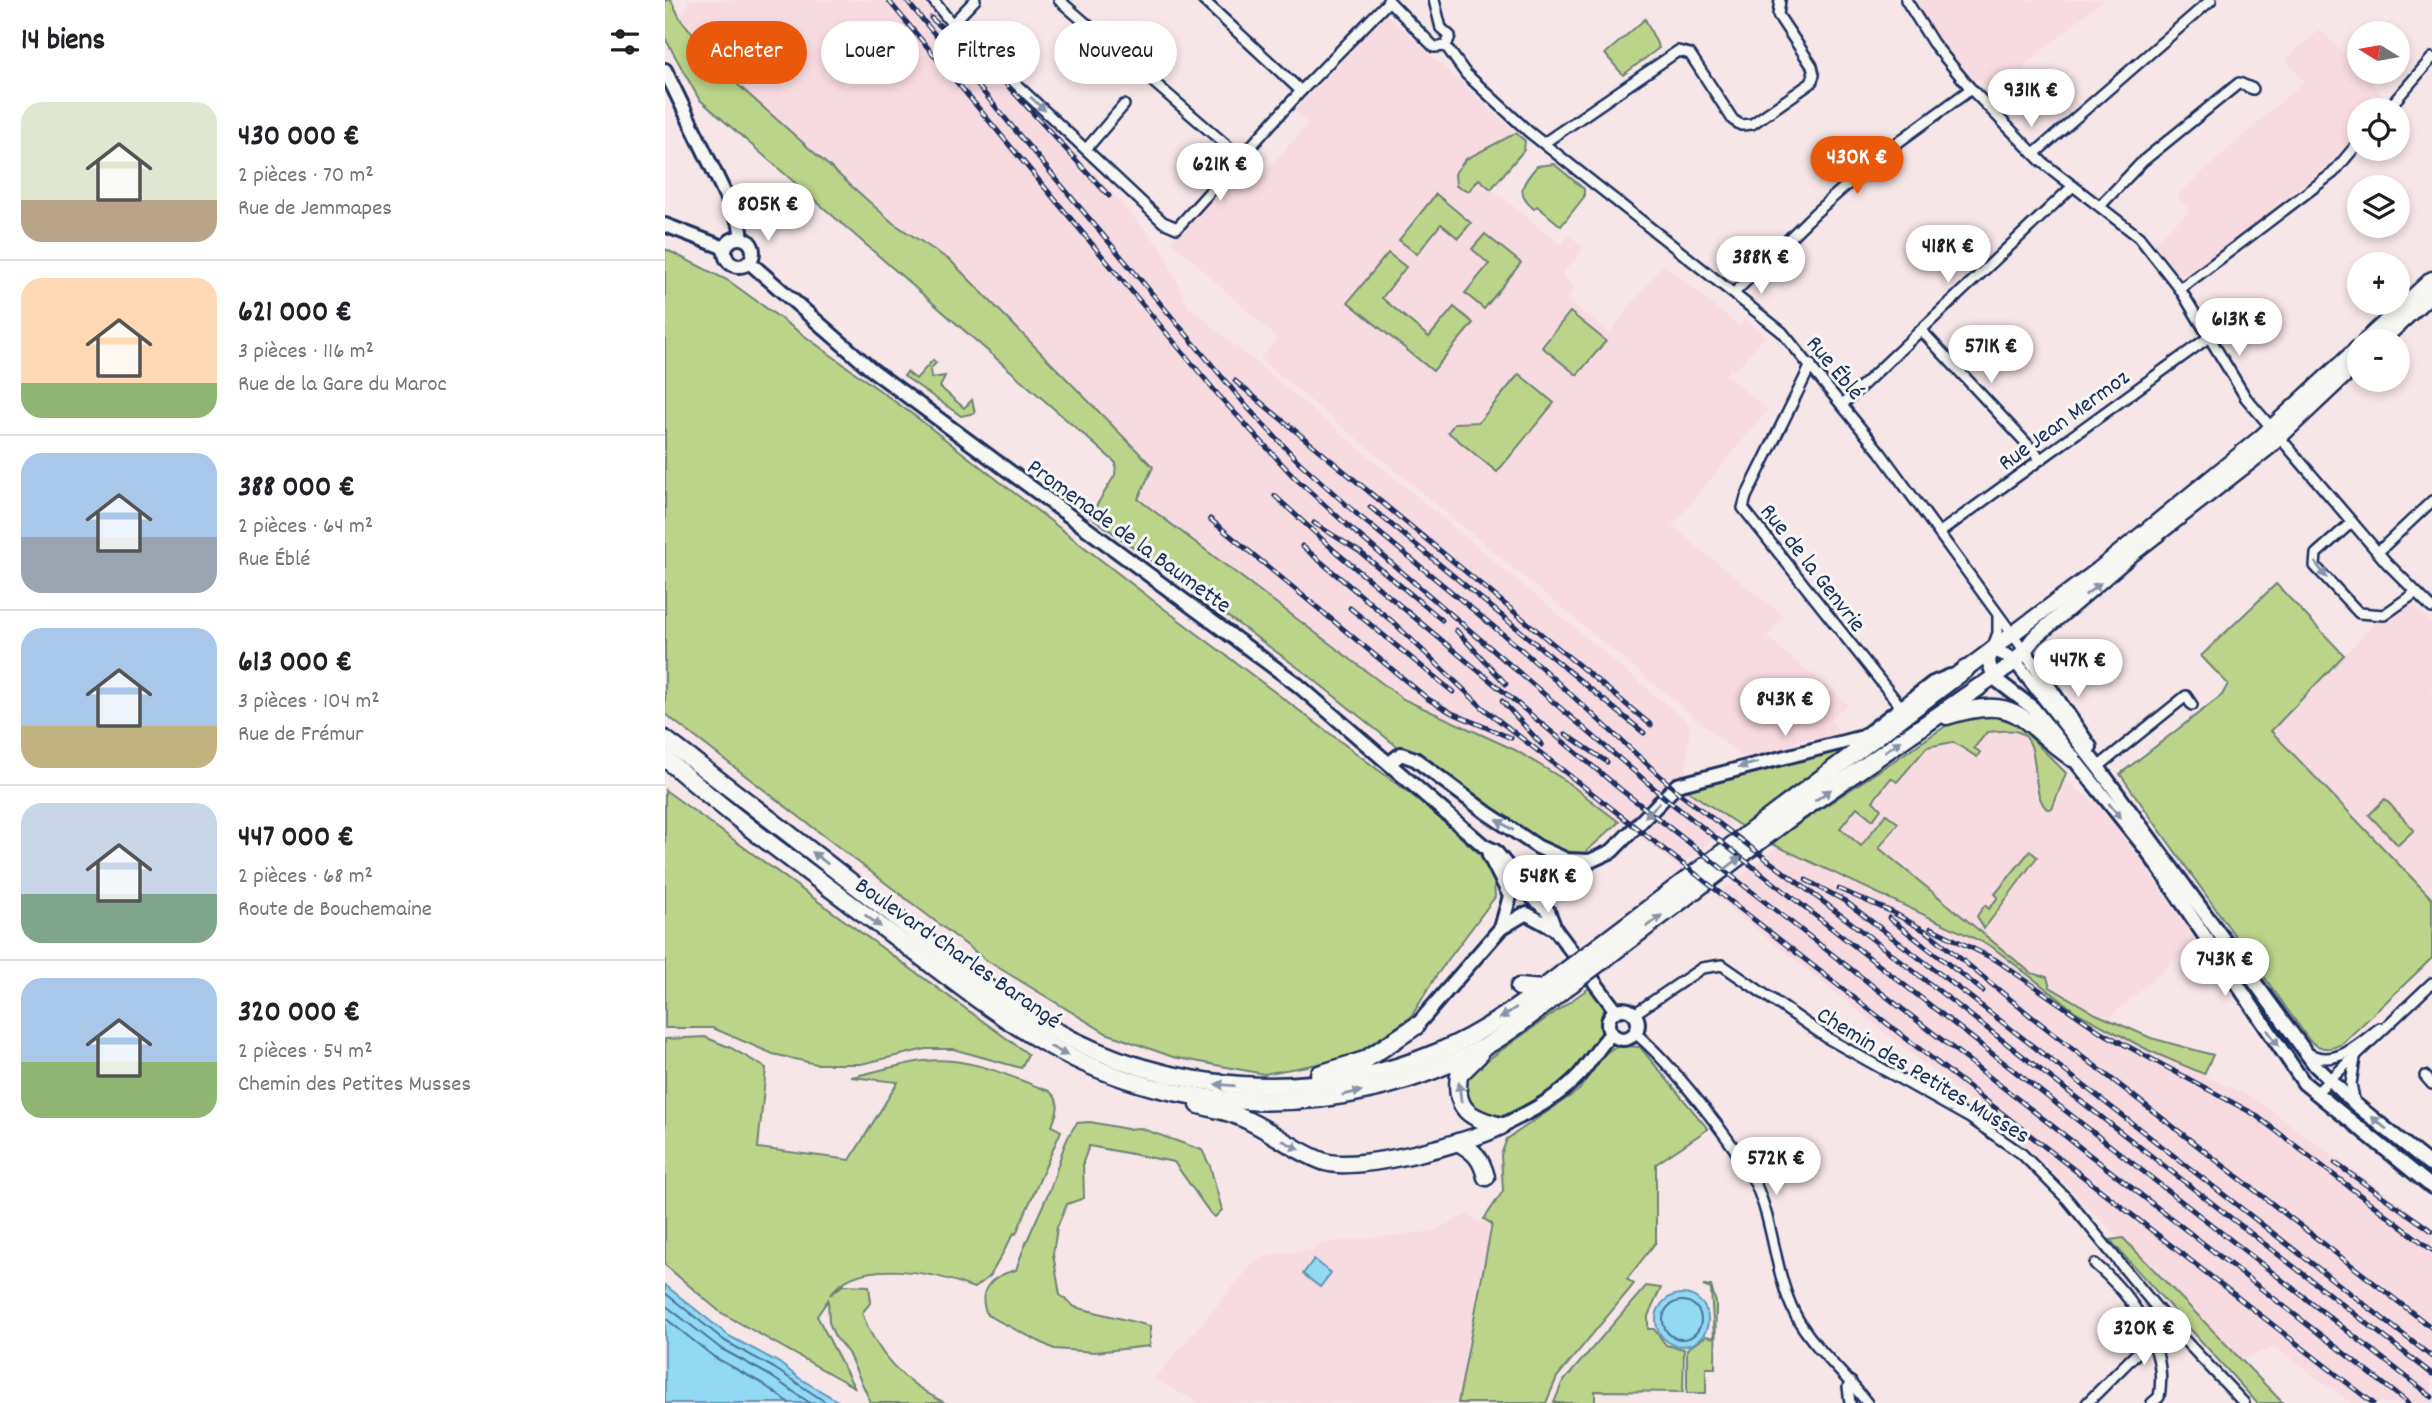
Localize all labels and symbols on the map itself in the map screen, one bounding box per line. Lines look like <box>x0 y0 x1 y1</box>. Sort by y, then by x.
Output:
north arrow <box>2347 21 2410 84</box>
pin: 931K € <box>1974 69 2088 129</box>
one-way arrow <box>1029 96 1046 112</box>
pin: 430K € <box>1800 136 1914 196</box>
pin: 621K € <box>1163 144 1277 203</box>
pin: 805K € <box>711 184 825 243</box>
pin: 418K € <box>1891 226 2005 285</box>
pin: 388K € <box>1704 236 1818 296</box>
pin: 613K € <box>2182 298 2296 358</box>
pin: 571K € <box>1934 326 2048 385</box>
street label: Rue Éblé <box>1796 329 1871 409</box>
street label: Rue Jean Mermoz <box>1992 362 2137 481</box>
street label: Promenade de la Baumette <box>1019 452 1237 623</box>
street label: Rue de la Genvrie <box>1750 497 1873 641</box>
one-way arrow <box>2314 561 2328 580</box>
one-way arrow <box>2084 581 2102 596</box>
pin: 447K € <box>2021 640 2135 699</box>
pin: 843K € <box>1728 678 1842 738</box>
one-way arrow <box>1884 739 1902 753</box>
one-way arrow <box>1737 760 1759 771</box>
one-way arrow <box>1814 788 1832 802</box>
one-way arrow <box>1644 801 1661 818</box>
one-way arrow <box>2108 802 2123 820</box>
one-way arrow <box>1496 818 1514 832</box>
one-way arrow <box>811 851 829 865</box>
pin: 548K € <box>1491 856 1605 915</box>
one-way arrow <box>1724 856 1742 870</box>
street label: Boulevard Charles Barangé <box>847 870 1067 1039</box>
one-way arrow <box>864 914 882 928</box>
one-way arrow <box>1645 914 1663 929</box>
pin: 743K € <box>2168 939 2282 998</box>
street label: Chemin des Petites Musses <box>1809 999 2035 1154</box>
one-way arrow <box>1499 1006 1517 1020</box>
one-way arrow <box>2266 1029 2280 1047</box>
one-way arrow <box>1050 1045 1069 1057</box>
one-way arrow <box>1214 1079 1236 1090</box>
one-way arrow <box>1454 1081 1465 1103</box>
one-way arrow <box>1341 1087 1363 1098</box>
one-way arrow <box>2370 1116 2388 1131</box>
one-way arrow <box>1282 1138 1302 1150</box>
pin: 572K € <box>1719 1138 1833 1197</box>
pin: 320K € <box>2087 1308 2201 1367</box>

